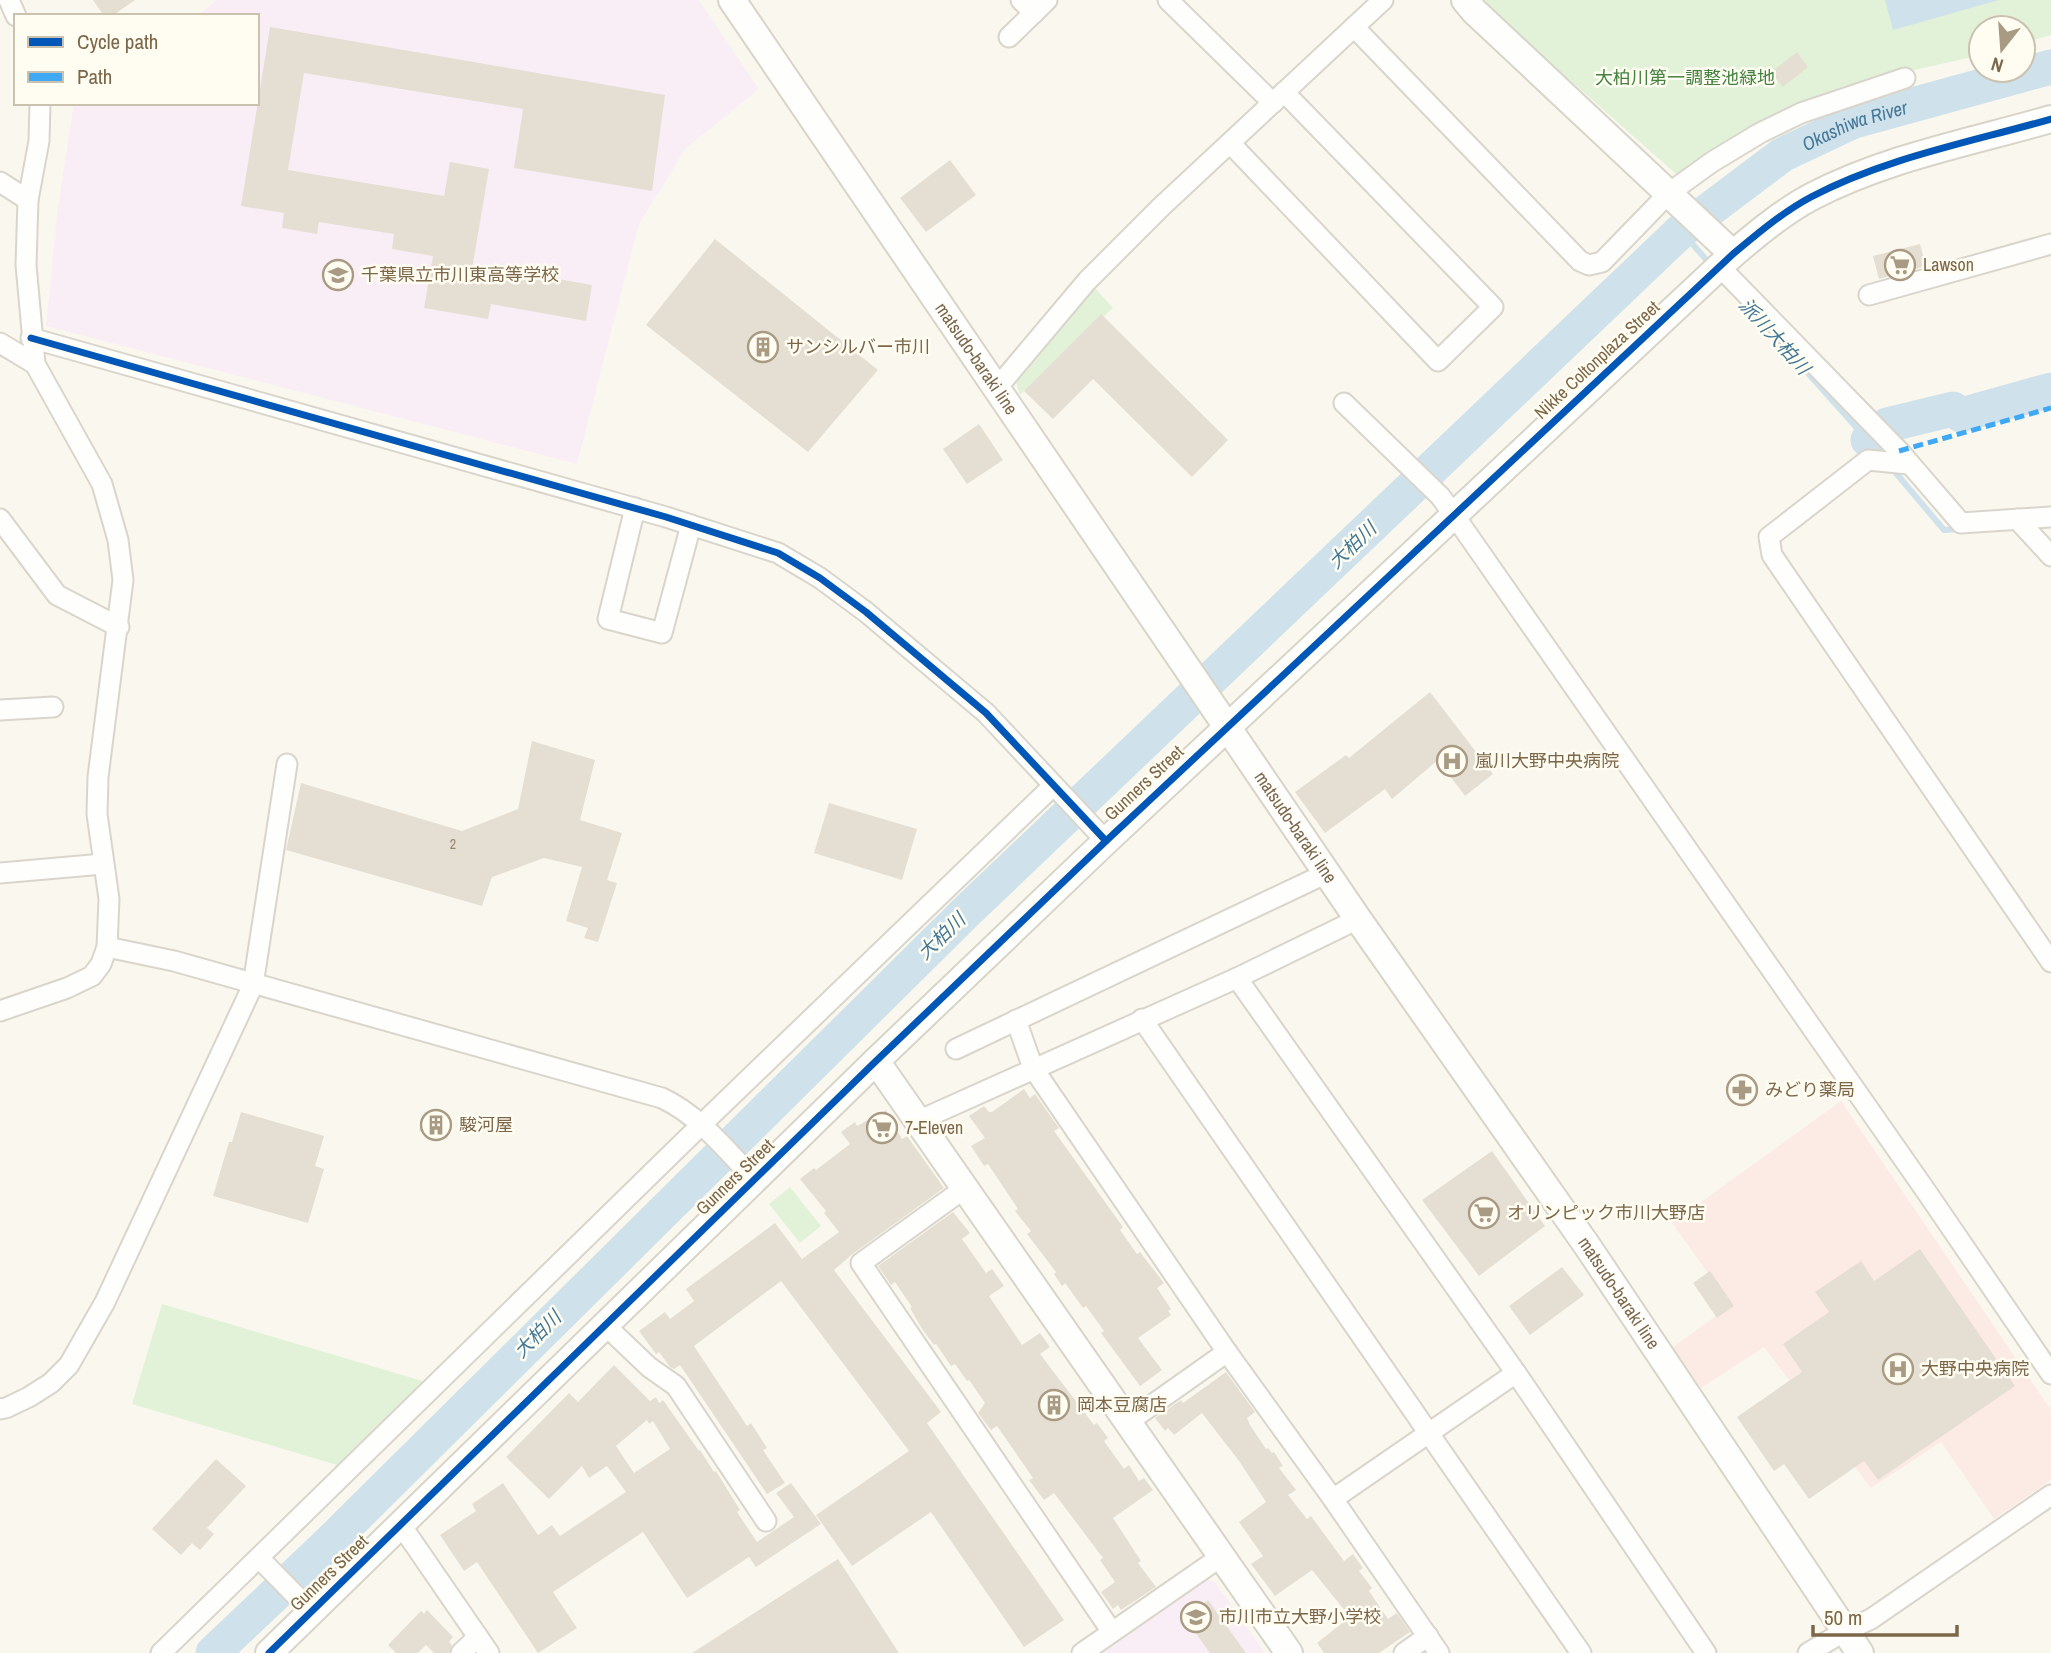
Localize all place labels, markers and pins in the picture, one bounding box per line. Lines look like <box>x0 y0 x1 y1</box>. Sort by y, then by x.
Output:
supermarket icon: Lawson <box>1883 248 1917 282</box>
place label: Lawson <box>1923 252 1974 277</box>
school or university icon: 千葉県立市川東高等学校 <box>321 258 355 292</box>
place label: 千葉県立市川東高等学校 <box>361 262 559 287</box>
building icon: サンシルバー市川 <box>746 330 780 364</box>
place label: サンシルバー市川 <box>786 334 930 359</box>
hospital icon: 嵐川大野中央病院 <box>1435 744 1469 778</box>
place label: 嵐川大野中央病院 <box>1475 748 1619 773</box>
pharmacy icon: みどり薬局 <box>1725 1073 1759 1107</box>
place label: みどり薬局 <box>1765 1077 1855 1102</box>
building icon: 駿河屋 <box>419 1108 453 1142</box>
supermarket icon: 7-Eleven <box>865 1111 899 1145</box>
place label: 駿河屋 <box>459 1112 513 1137</box>
place label: 7-Eleven <box>905 1115 963 1140</box>
supermarket icon: オリンピック市川大野店 <box>1467 1196 1501 1230</box>
place label: オリンピック市川大野店 <box>1507 1200 1705 1225</box>
hospital icon: 大野中央病院 <box>1881 1352 1915 1386</box>
place label: 大野中央病院 <box>1921 1356 2029 1381</box>
building icon: 岡本豆腐店 <box>1037 1388 1071 1422</box>
place label: 岡本豆腐店 <box>1077 1392 1167 1417</box>
school or university icon: 市川市立大野小学校 <box>1179 1600 1213 1634</box>
place label: 市川市立大野小学校 <box>1219 1604 1381 1629</box>

